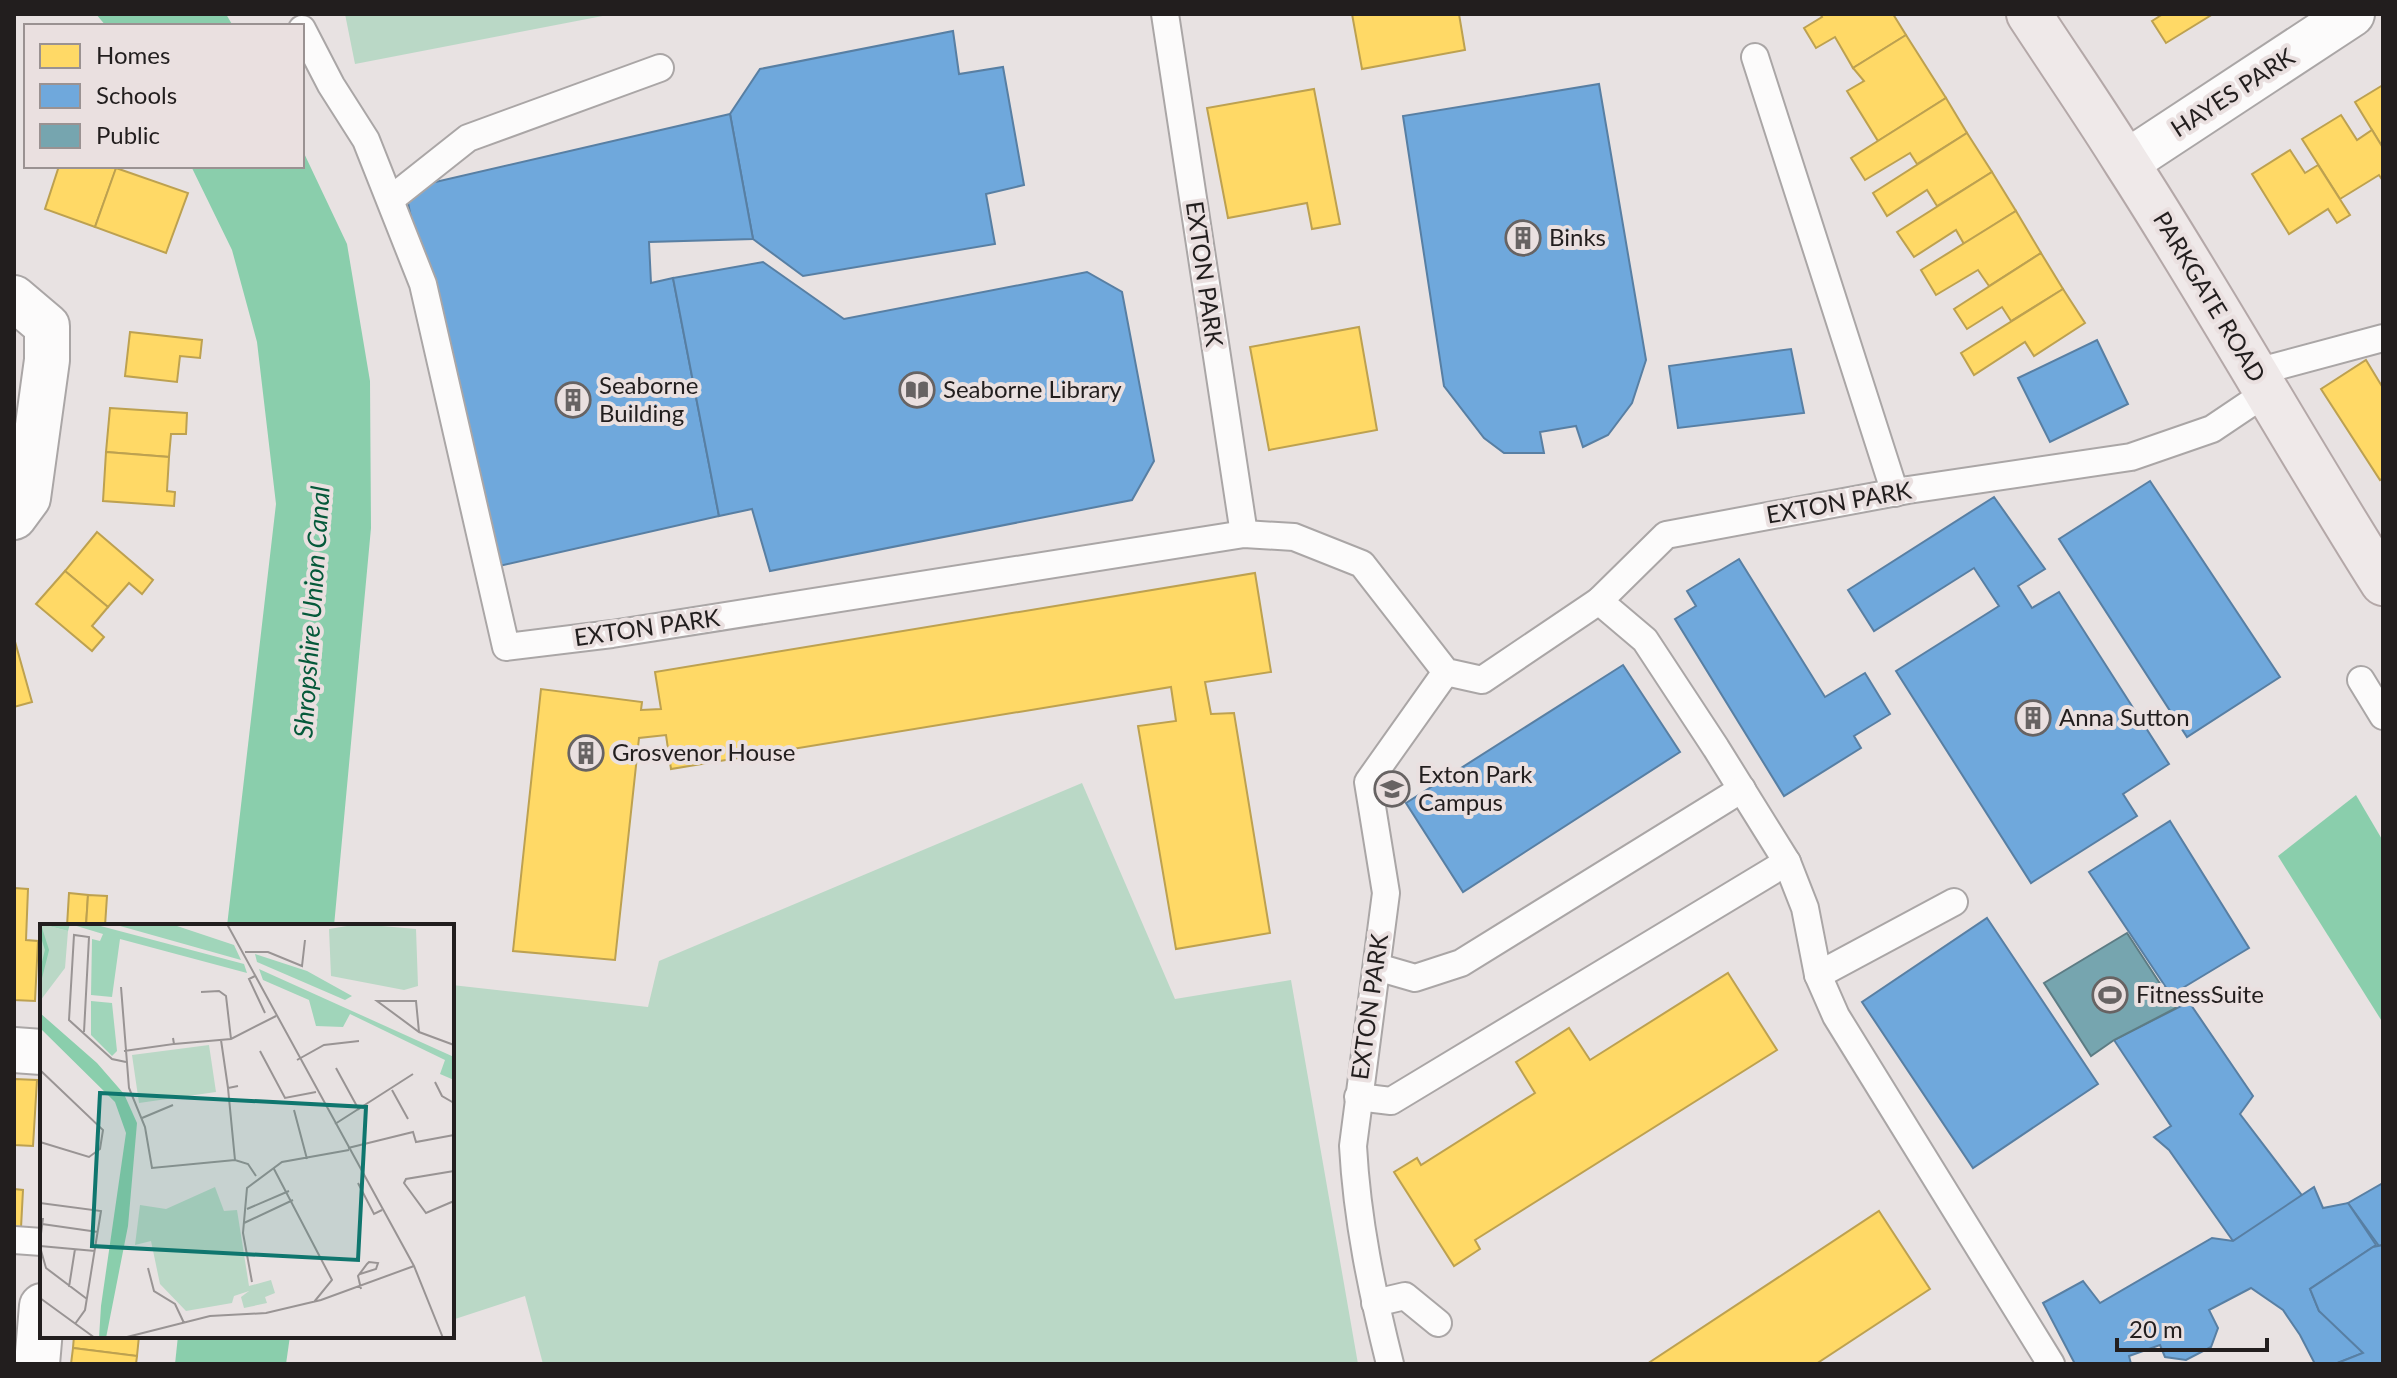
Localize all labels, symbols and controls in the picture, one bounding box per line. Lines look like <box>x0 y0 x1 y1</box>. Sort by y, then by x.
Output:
legend <box>24 24 304 168</box>
text: Homes <box>96 40 170 69</box>
street label: HAYES PARK <box>2165 41 2299 142</box>
text: Schools <box>96 80 177 109</box>
text: Public <box>96 120 160 149</box>
street label: EXTON PARK <box>1181 199 1230 349</box>
street label: PARKGATE ROAD <box>2148 206 2273 387</box>
building icon: Binks <box>1504 219 1542 257</box>
place label: Binks <box>1549 222 1606 251</box>
place label: Seaborne Building <box>599 370 698 427</box>
library icon: Seaborne Library <box>898 371 936 409</box>
place label: Seaborne Library <box>943 374 1122 403</box>
building icon: Seaborne Building <box>554 381 592 419</box>
street label: EXTON PARK <box>1764 474 1914 529</box>
water label: Shropshire Union Canal <box>286 485 336 739</box>
street label: EXTON PARK <box>572 602 722 651</box>
building icon: Anna Sutton <box>2014 699 2052 737</box>
place label: Anna Sutton <box>2059 702 2190 731</box>
building icon: Grosvenor House <box>567 734 605 772</box>
place label: Grosvenor House <box>612 737 796 766</box>
place label: Exton Park Campus <box>1418 759 1533 816</box>
school or university icon: Exton Park Campus <box>1373 770 1411 808</box>
inset map <box>40 924 454 1338</box>
street label: EXTON PARK <box>1344 932 1393 1082</box>
sports icon: FitnessSuite <box>2091 976 2129 1014</box>
place label: FitnessSuite <box>2136 979 2264 1008</box>
scale bar <box>2117 1302 2267 1352</box>
text: 20 m <box>2129 1314 2183 1343</box>

